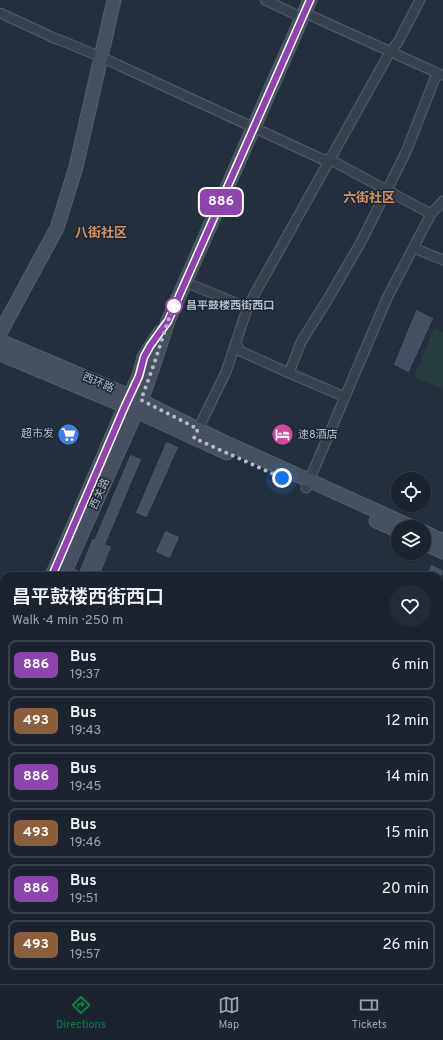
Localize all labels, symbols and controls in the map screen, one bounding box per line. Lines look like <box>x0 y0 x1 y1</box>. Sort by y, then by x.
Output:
line badge: 886 <box>198 189 244 215</box>
district label: 六街社区 <box>343 190 395 207</box>
text: 886 <box>208 193 234 210</box>
district label: 八街社区 <box>75 225 127 242</box>
marker: 昌平鼓楼西街西口 <box>165 297 183 315</box>
place label: 昌平鼓楼西街西口 <box>186 299 274 313</box>
street label: 西环路 <box>80 370 116 396</box>
supermarket icon: 超市发 <box>56 421 82 447</box>
hotel icon: 速8酒店 <box>270 422 296 448</box>
place label: 超市发 <box>21 427 54 441</box>
place label: 速8酒店 <box>298 428 338 442</box>
your location <box>272 468 292 488</box>
map controls <box>391 472 431 560</box>
button: locate <box>391 472 431 512</box>
street label: 西关路 <box>87 476 113 512</box>
button: layers <box>391 520 431 560</box>
button: heart <box>389 585 431 627</box>
text: 昌平鼓楼西街西口 <box>12 586 164 610</box>
text: Walk · 4 min · 250 m <box>12 613 123 629</box>
text: Bus <box>70 648 97 667</box>
text: 886 <box>23 656 49 673</box>
text: 6 min <box>392 656 429 675</box>
text: 19:37 <box>70 667 100 683</box>
text: Bus <box>70 704 97 723</box>
text: 493 <box>23 712 49 729</box>
text: 12 min <box>386 712 429 731</box>
text: 19:43 <box>70 723 101 739</box>
text: Bus <box>70 760 97 779</box>
text: 886 <box>23 768 49 785</box>
text: 14 min <box>386 768 429 787</box>
text: 19:45 <box>70 779 102 795</box>
text: Bus <box>70 816 97 835</box>
text: 493 <box>23 824 49 841</box>
text: 15 min <box>386 824 429 843</box>
text: 19:46 <box>70 835 101 851</box>
text: Bus <box>70 872 97 891</box>
text: 886 <box>23 880 49 897</box>
text: 20 min <box>382 880 429 899</box>
text: 19:51 <box>70 891 98 907</box>
text: Bus <box>70 928 97 947</box>
text: 493 <box>23 936 49 953</box>
text: 26 min <box>382 936 429 955</box>
text: 19:57 <box>70 947 100 963</box>
tab: Directions <box>56 994 106 1032</box>
tab: Map <box>218 994 240 1032</box>
tab: Tickets <box>352 994 387 1032</box>

